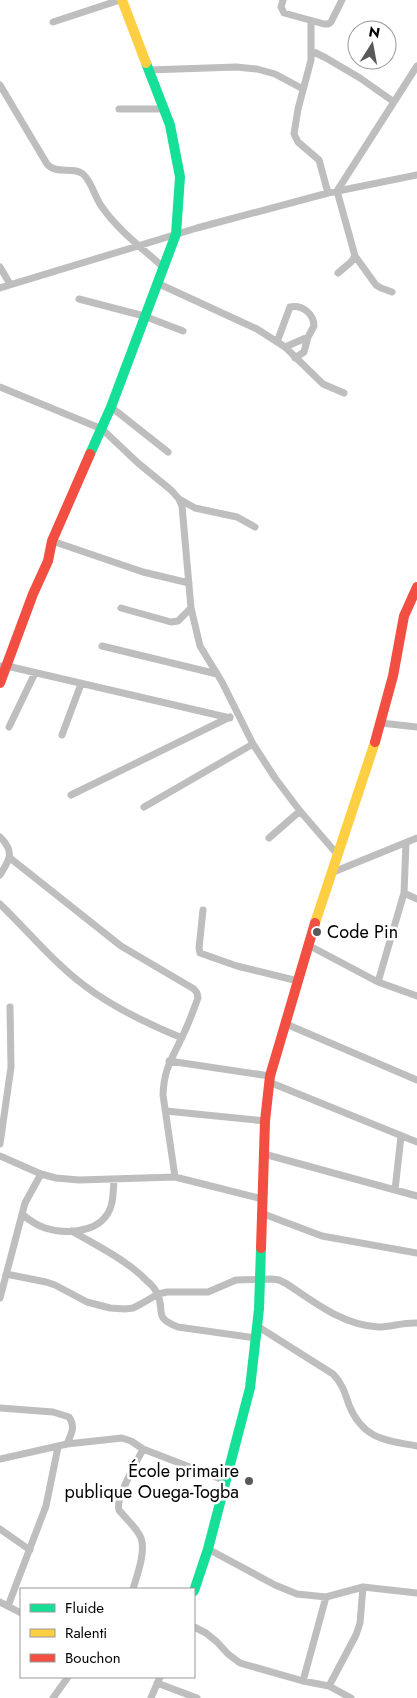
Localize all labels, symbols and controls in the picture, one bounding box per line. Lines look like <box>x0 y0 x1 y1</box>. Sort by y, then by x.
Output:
north arrow <box>347 20 397 70</box>
text: N <box>367 21 382 43</box>
place label: Code Pin <box>327 919 398 945</box>
marker: Code Pin <box>311 926 323 938</box>
place label: École primaire publique Ouega-Togba <box>65 1458 239 1505</box>
marker: École primaire publique Ouega-Togba <box>243 1475 255 1487</box>
legend <box>20 1588 195 1678</box>
text: Fluide <box>65 1597 104 1619</box>
text: Ralenti <box>65 1622 107 1644</box>
text: Bouchon <box>65 1647 121 1669</box>

